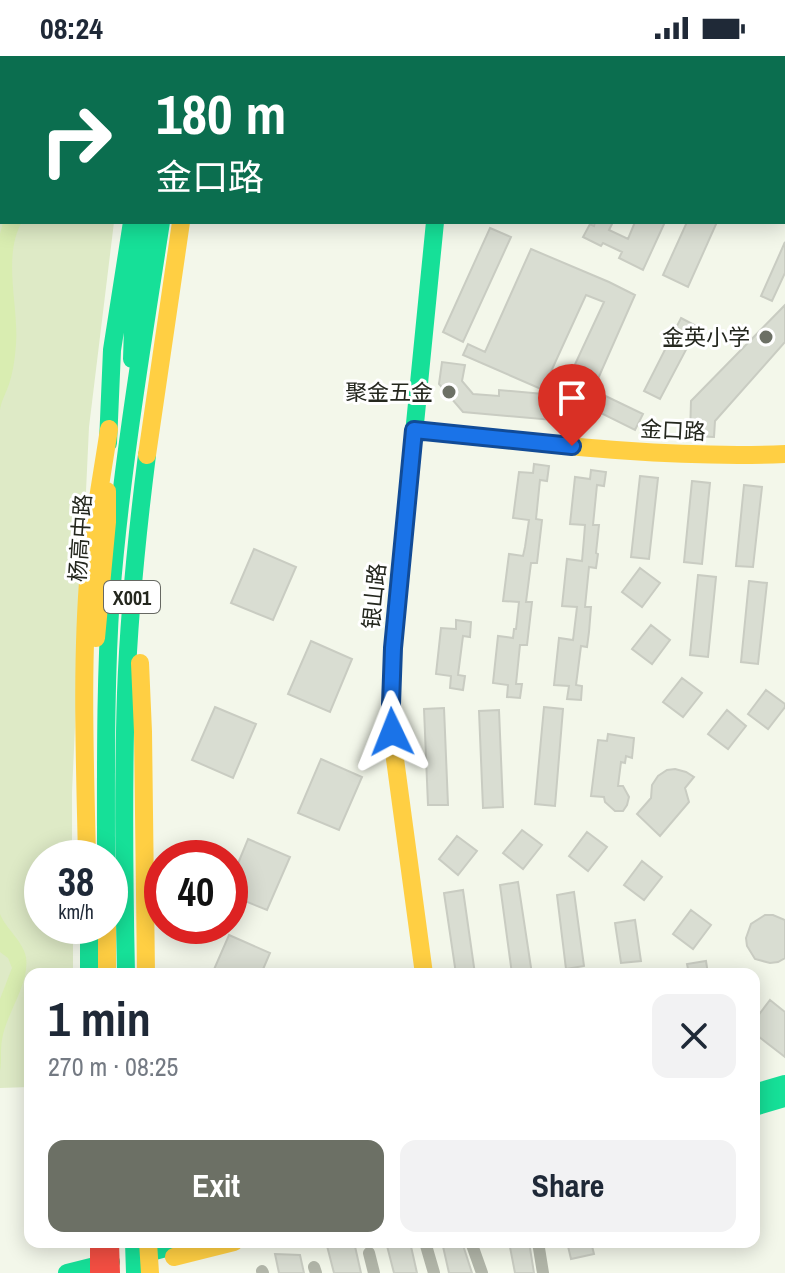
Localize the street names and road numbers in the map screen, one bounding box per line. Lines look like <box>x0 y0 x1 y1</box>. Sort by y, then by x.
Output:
street label: 金口路 <box>639 413 707 447</box>
street label: 杨高中路 <box>62 493 98 583</box>
street label: 银山路 <box>356 562 392 630</box>
road number: X001 <box>104 581 160 613</box>

